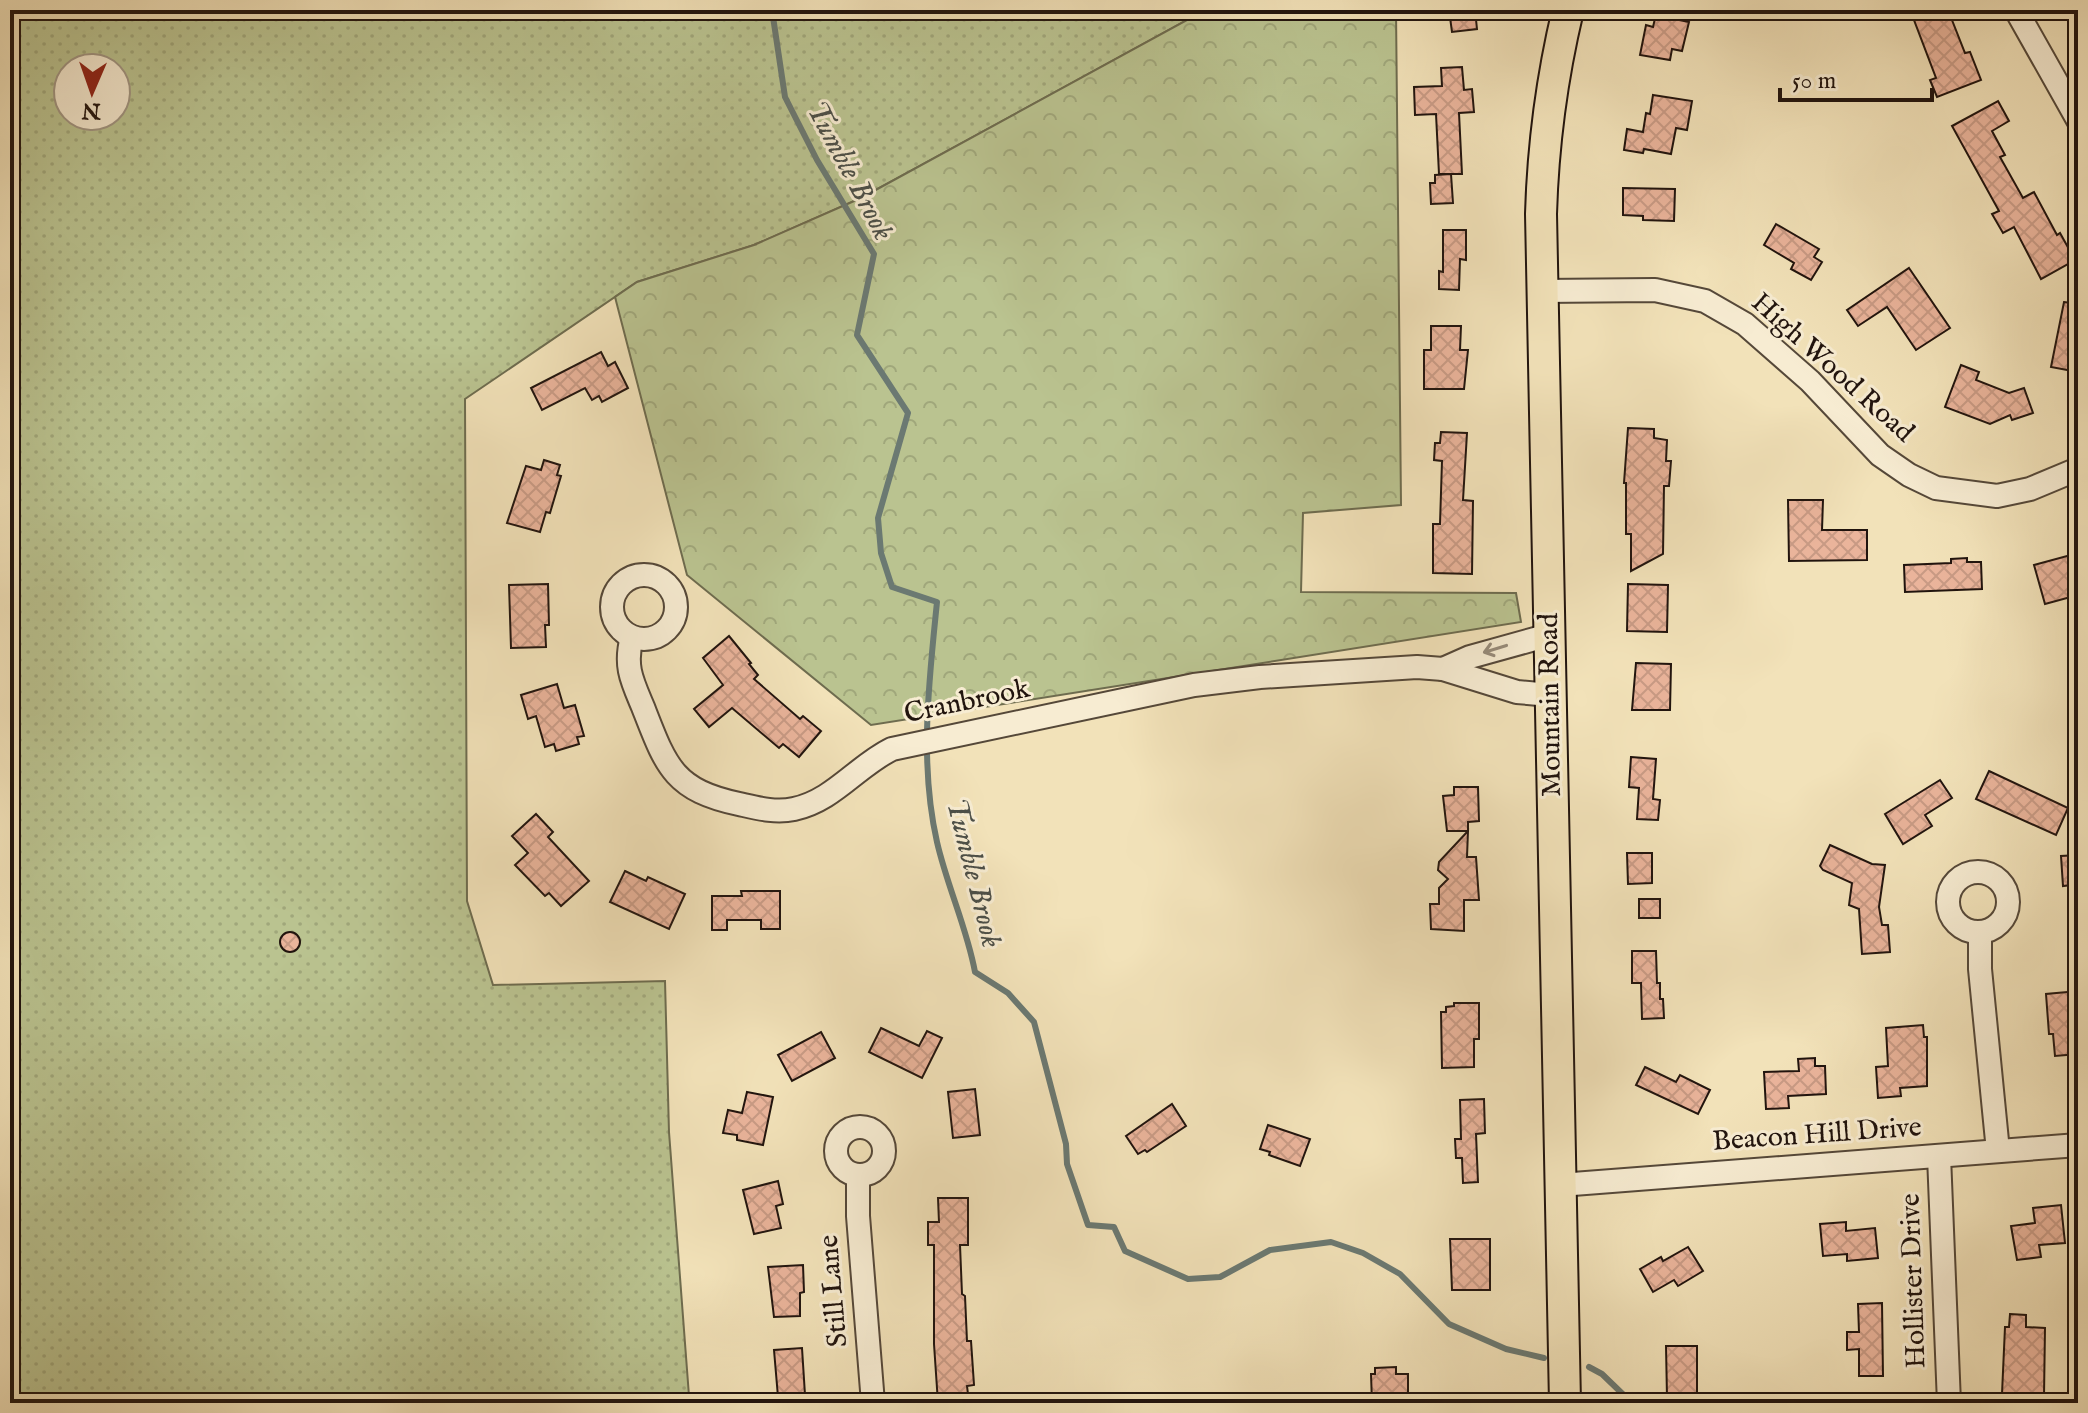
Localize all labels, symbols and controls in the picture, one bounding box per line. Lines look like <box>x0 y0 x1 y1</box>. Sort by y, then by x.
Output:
north arrow <box>52 52 132 132</box>
scale bar <box>1780 52 1932 102</box>
text: 50 m <box>1792 66 1836 97</box>
water label: Tumble Brook <box>796 95 902 247</box>
text: N <box>81 96 102 124</box>
street label: High Wood Road <box>1743 286 1921 450</box>
street label: Mountain Road <box>1532 613 1570 797</box>
one-way arrow <box>1483 642 1509 657</box>
street label: Cranbrook <box>901 671 1034 732</box>
water label: Tumble Brook <box>936 794 1010 952</box>
street label: Beacon Hill Drive <box>1711 1110 1923 1160</box>
street label: Hollister Drive <box>1893 1193 1935 1369</box>
street label: Still Lane <box>812 1233 856 1349</box>

